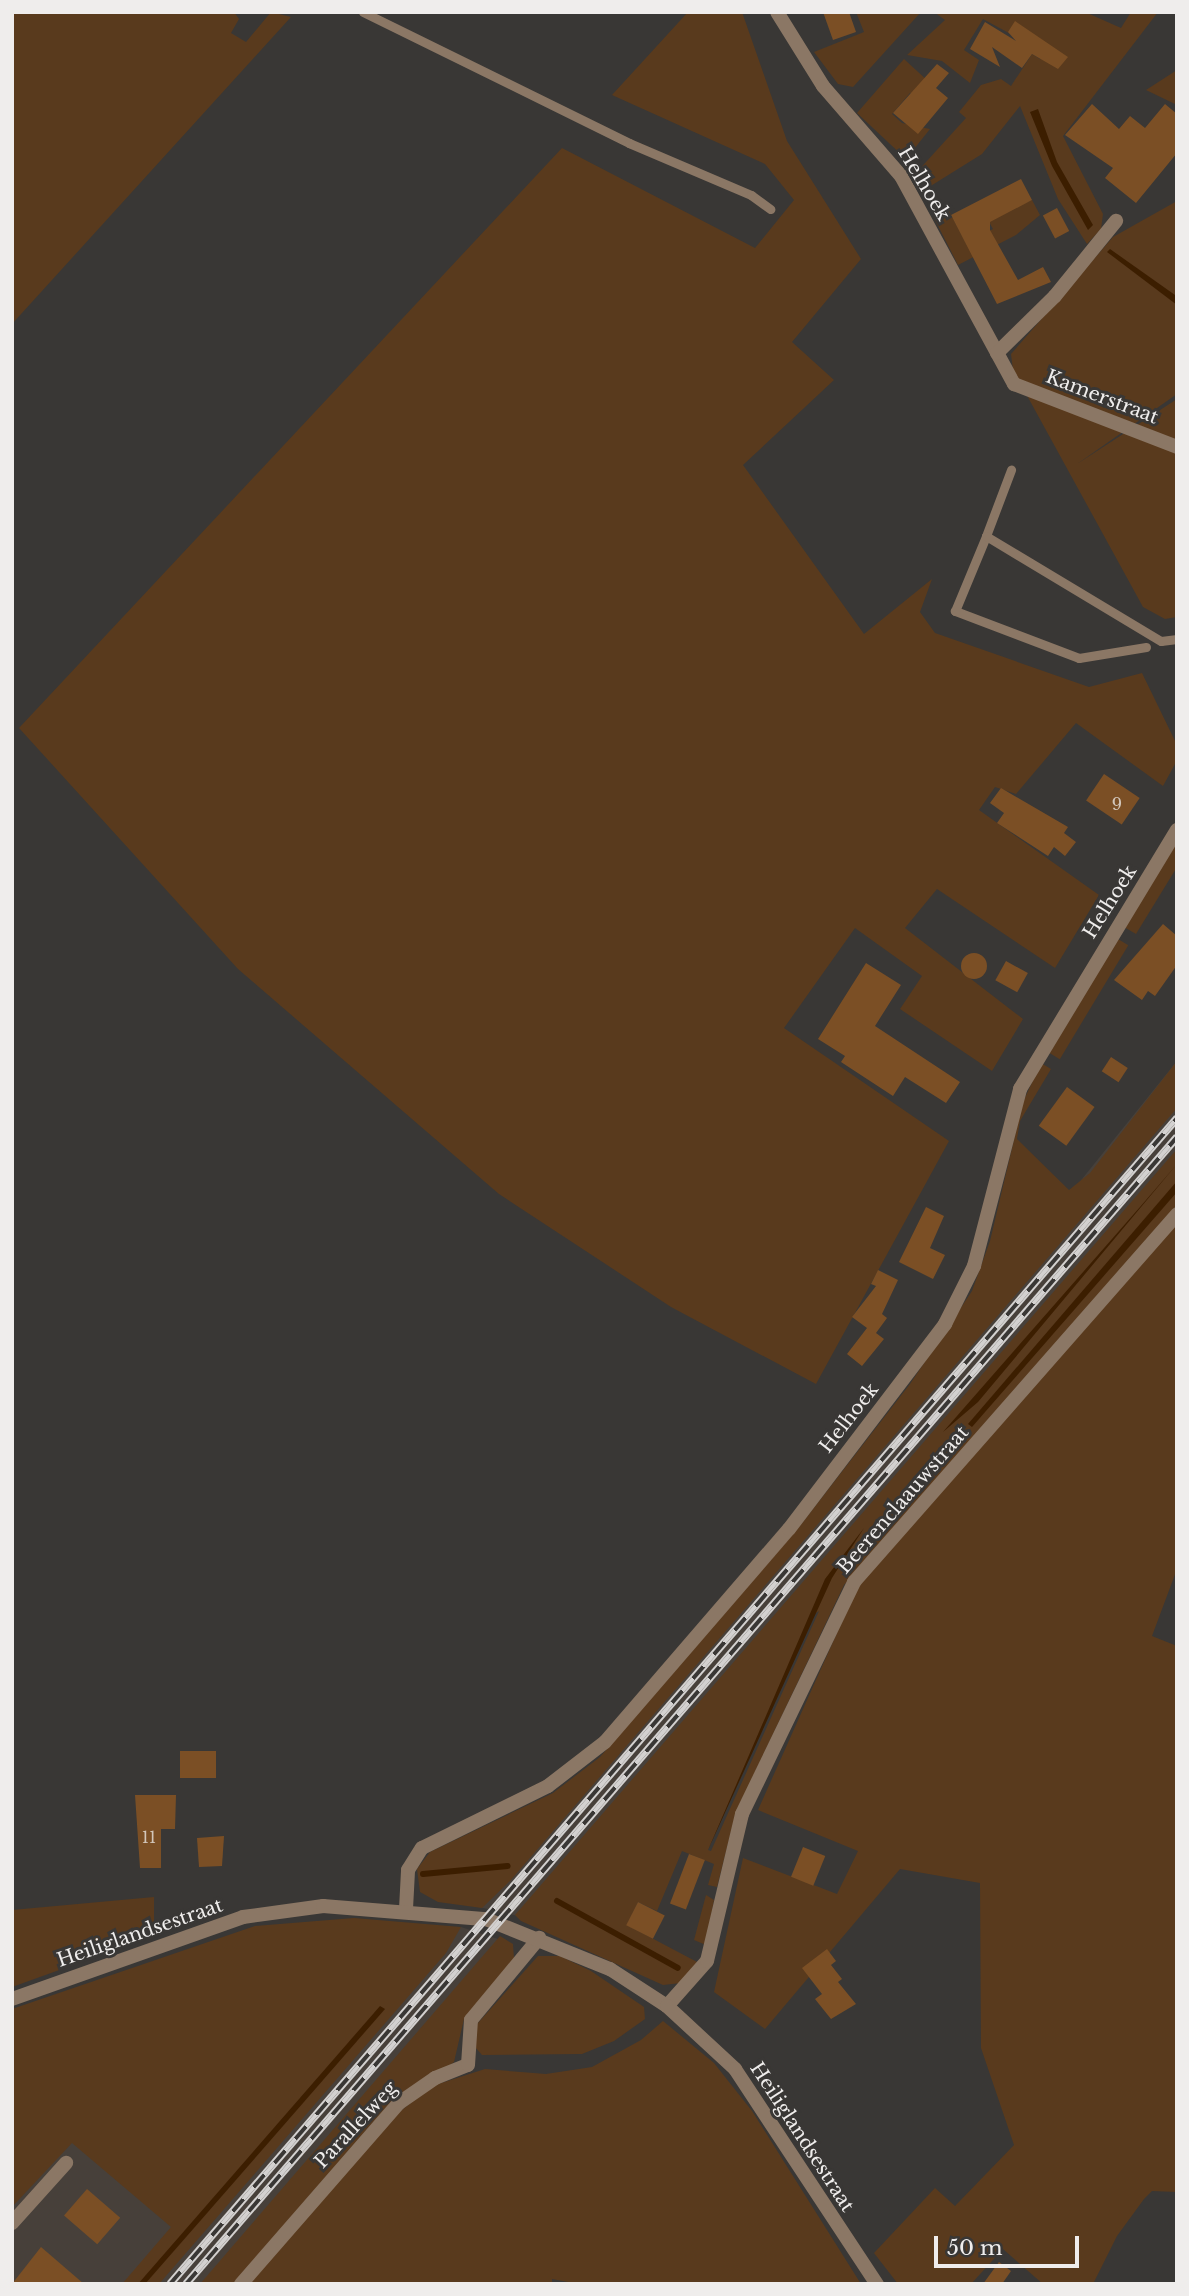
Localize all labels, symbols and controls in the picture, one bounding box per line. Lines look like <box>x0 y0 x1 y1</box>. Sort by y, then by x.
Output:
street label: Helhoek <box>893 143 955 225</box>
street label: Kamerstraat <box>1042 365 1162 429</box>
house number: 9 <box>1112 794 1122 814</box>
street label: Helhoek <box>1079 861 1141 943</box>
street label: Helhoek <box>815 1379 883 1457</box>
street label: Beerenclaauwstraat <box>833 1421 973 1579</box>
house number: 11 <box>142 1827 156 1847</box>
street label: Heiliglandsestraat <box>54 1894 226 1972</box>
street label: Heiliglandsestraat <box>745 2058 859 2216</box>
street label: Parallelweg <box>310 2077 402 2173</box>
scale bar <box>937 2222 1082 2266</box>
text: 50 m <box>947 2235 1002 2261</box>

